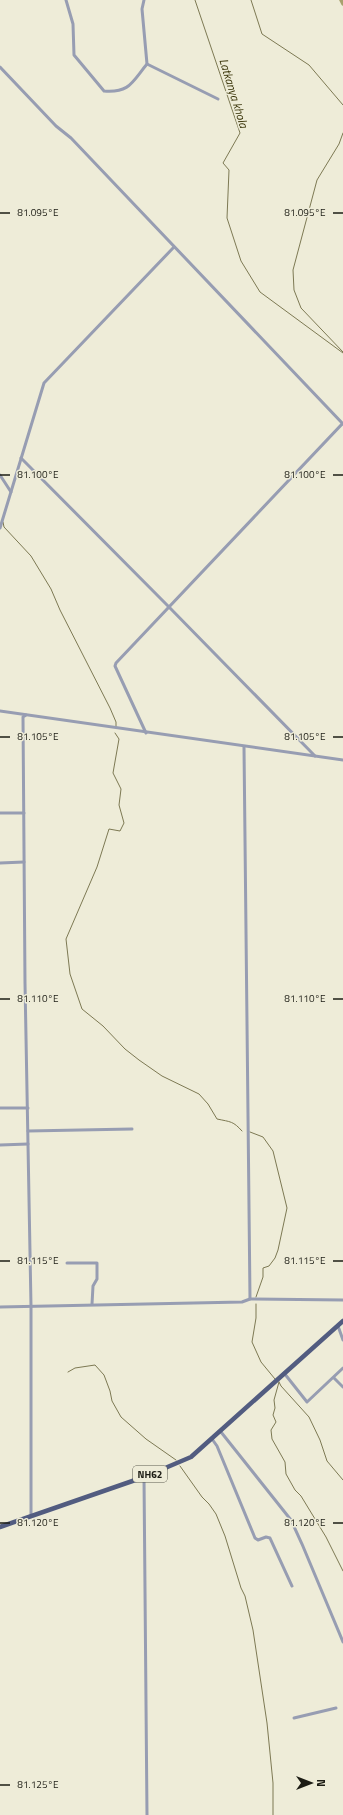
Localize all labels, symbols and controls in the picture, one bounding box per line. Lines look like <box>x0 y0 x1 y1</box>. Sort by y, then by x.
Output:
water label: Latkanya khola <box>214 56 254 131</box>
text: 81.095°E <box>17 205 59 220</box>
text: 81.095°E <box>284 205 326 220</box>
text: 81.100°E <box>17 467 59 482</box>
text: 81.100°E <box>284 467 326 482</box>
text: 81.105°E <box>17 729 59 744</box>
text: 81.105°E <box>284 729 326 744</box>
text: 81.110°E <box>17 991 59 1006</box>
text: 81.110°E <box>284 991 326 1006</box>
text: 81.115°E <box>17 1253 59 1268</box>
text: 81.115°E <box>284 1253 326 1268</box>
road number: NH62 <box>133 1466 167 1482</box>
text: 81.120°E <box>17 1515 59 1530</box>
text: 81.120°E <box>284 1515 326 1530</box>
north arrow <box>291 1763 331 1803</box>
text: 81.125°E <box>17 1777 59 1792</box>
text: N <box>313 1779 329 1787</box>

